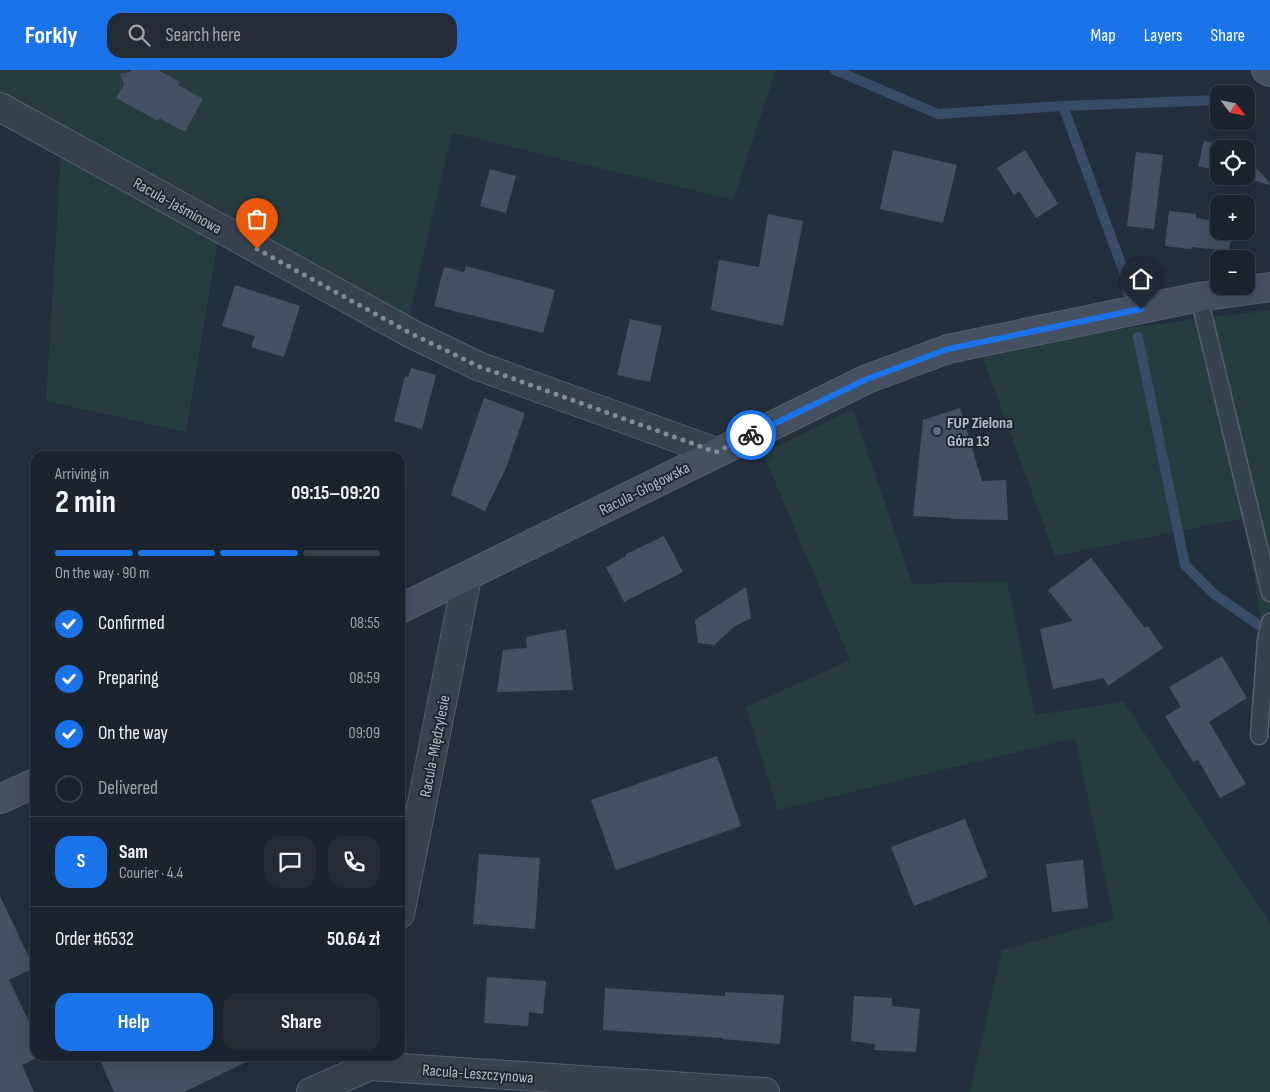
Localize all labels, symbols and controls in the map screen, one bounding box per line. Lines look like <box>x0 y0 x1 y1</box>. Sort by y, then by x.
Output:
search box <box>107 13 457 58</box>
text: Forkly <box>25 21 77 50</box>
icon: search <box>125 21 153 49</box>
text: Search here <box>165 24 241 47</box>
text: Map <box>1091 25 1116 46</box>
text: Layers <box>1144 25 1183 46</box>
text: Share <box>1211 25 1245 46</box>
north arrow <box>1210 85 1255 130</box>
map controls <box>1210 85 1255 295</box>
button: locate <box>1210 140 1255 185</box>
street label: Racula-Jaśminowa <box>130 174 225 238</box>
button: + <box>1210 195 1255 240</box>
pin <box>236 198 278 249</box>
icon: bag <box>243 205 271 233</box>
button: − <box>1210 250 1255 295</box>
pin <box>1120 258 1162 309</box>
icon: home <box>1127 265 1155 293</box>
courier <box>726 410 776 460</box>
place label: FUP Zielona Góra 13 <box>947 414 1013 451</box>
icon: bike <box>737 421 765 449</box>
marker: FUP Zielona Góra 13 <box>931 425 943 437</box>
street label: Racula-Głogowska <box>596 458 693 520</box>
text: Arriving in <box>55 465 109 484</box>
text: 09:15–09:20 <box>291 482 380 505</box>
text: 2 min <box>55 483 116 522</box>
text: On the way · 90 m <box>55 564 149 583</box>
icon: check <box>55 610 83 638</box>
text: Confirmed <box>98 612 165 635</box>
text: 08:55 <box>350 614 380 633</box>
icon: check <box>55 665 83 693</box>
text: Preparing <box>98 667 159 690</box>
text: 08:59 <box>349 669 380 688</box>
street label: Racula-Międzylesie <box>416 694 455 799</box>
icon: check <box>55 720 83 748</box>
text: On the way <box>98 722 168 745</box>
text: 09:09 <box>349 724 380 743</box>
text: Delivered <box>98 777 158 800</box>
button: chat <box>264 836 316 888</box>
button: phone <box>328 836 380 888</box>
text: Sam <box>119 841 148 864</box>
text: S <box>77 850 85 873</box>
text: Courier · 4.4 <box>119 864 183 883</box>
text: Order #6532 <box>55 928 134 951</box>
text: 50.64 zł <box>327 928 380 951</box>
button: Help <box>55 993 213 1051</box>
button: Share <box>223 993 380 1051</box>
street label: Racula-Leszczynowa <box>422 1061 534 1088</box>

